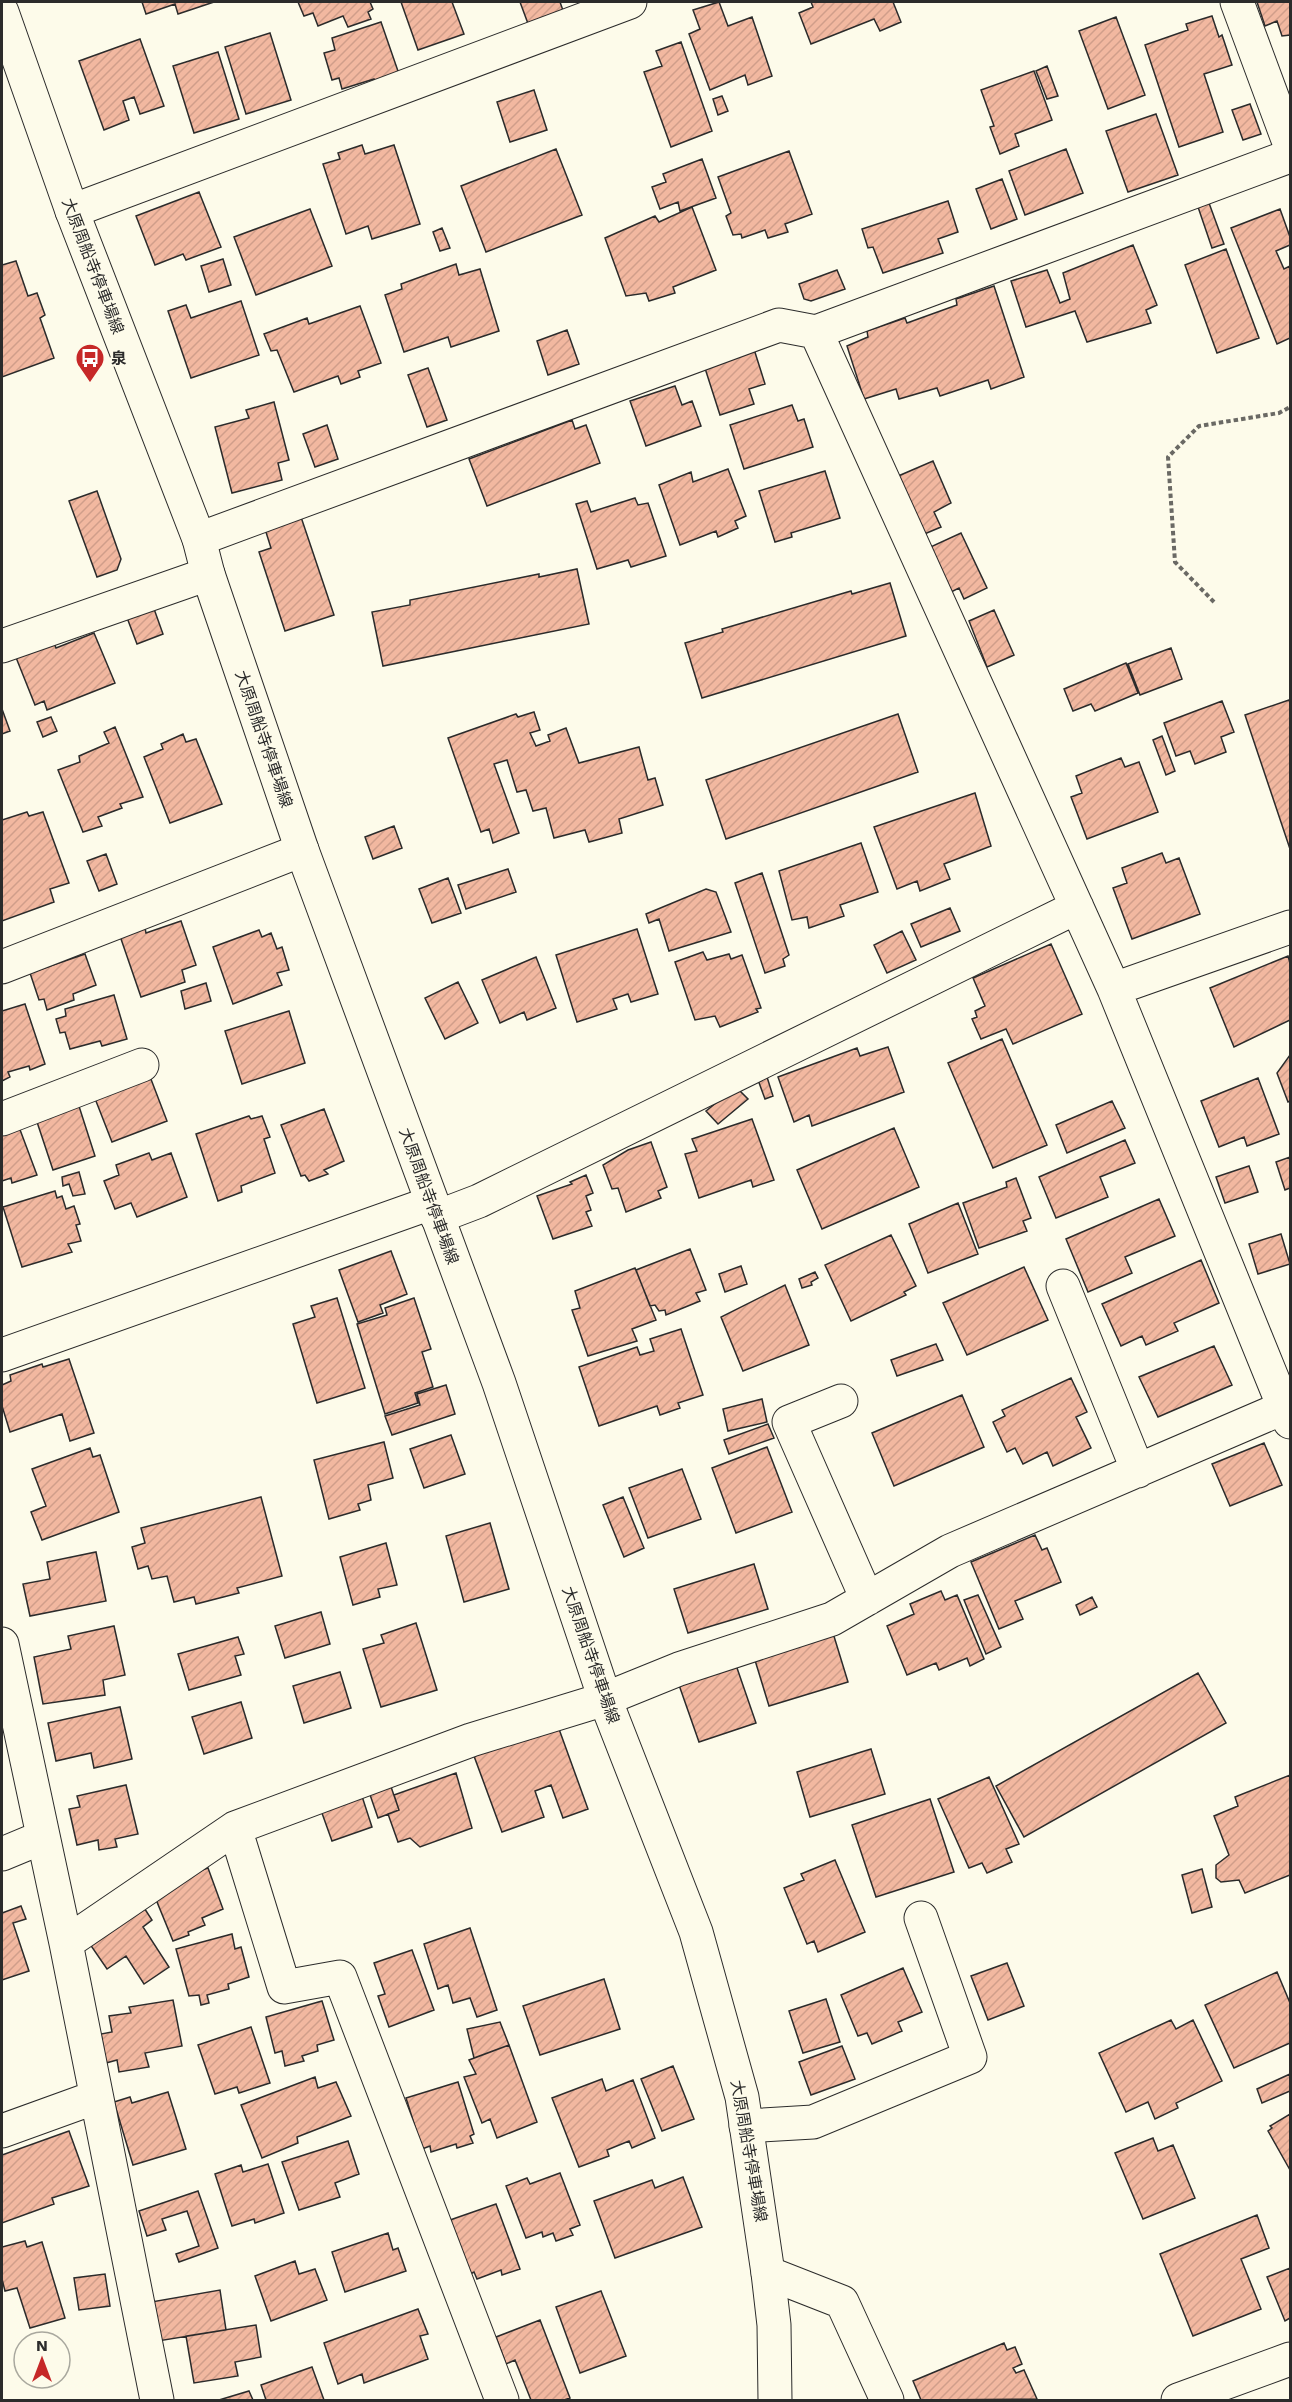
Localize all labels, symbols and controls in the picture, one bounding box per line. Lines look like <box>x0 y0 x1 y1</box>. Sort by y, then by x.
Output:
street label: 大原周船寺停車場線 <box>58 195 128 337</box>
bus stop icon: 泉 <box>74 342 106 384</box>
place label: 泉 <box>111 349 127 368</box>
street label: 大原周船寺停車場線 <box>232 668 296 810</box>
street label: 大原周船寺停車場線 <box>395 1125 463 1267</box>
street label: 大原周船寺停車場線 <box>559 1584 623 1726</box>
street label: 大原周船寺停車場線 <box>727 2078 771 2224</box>
north arrow <box>12 2330 72 2390</box>
text: N <box>36 2336 48 2355</box>

